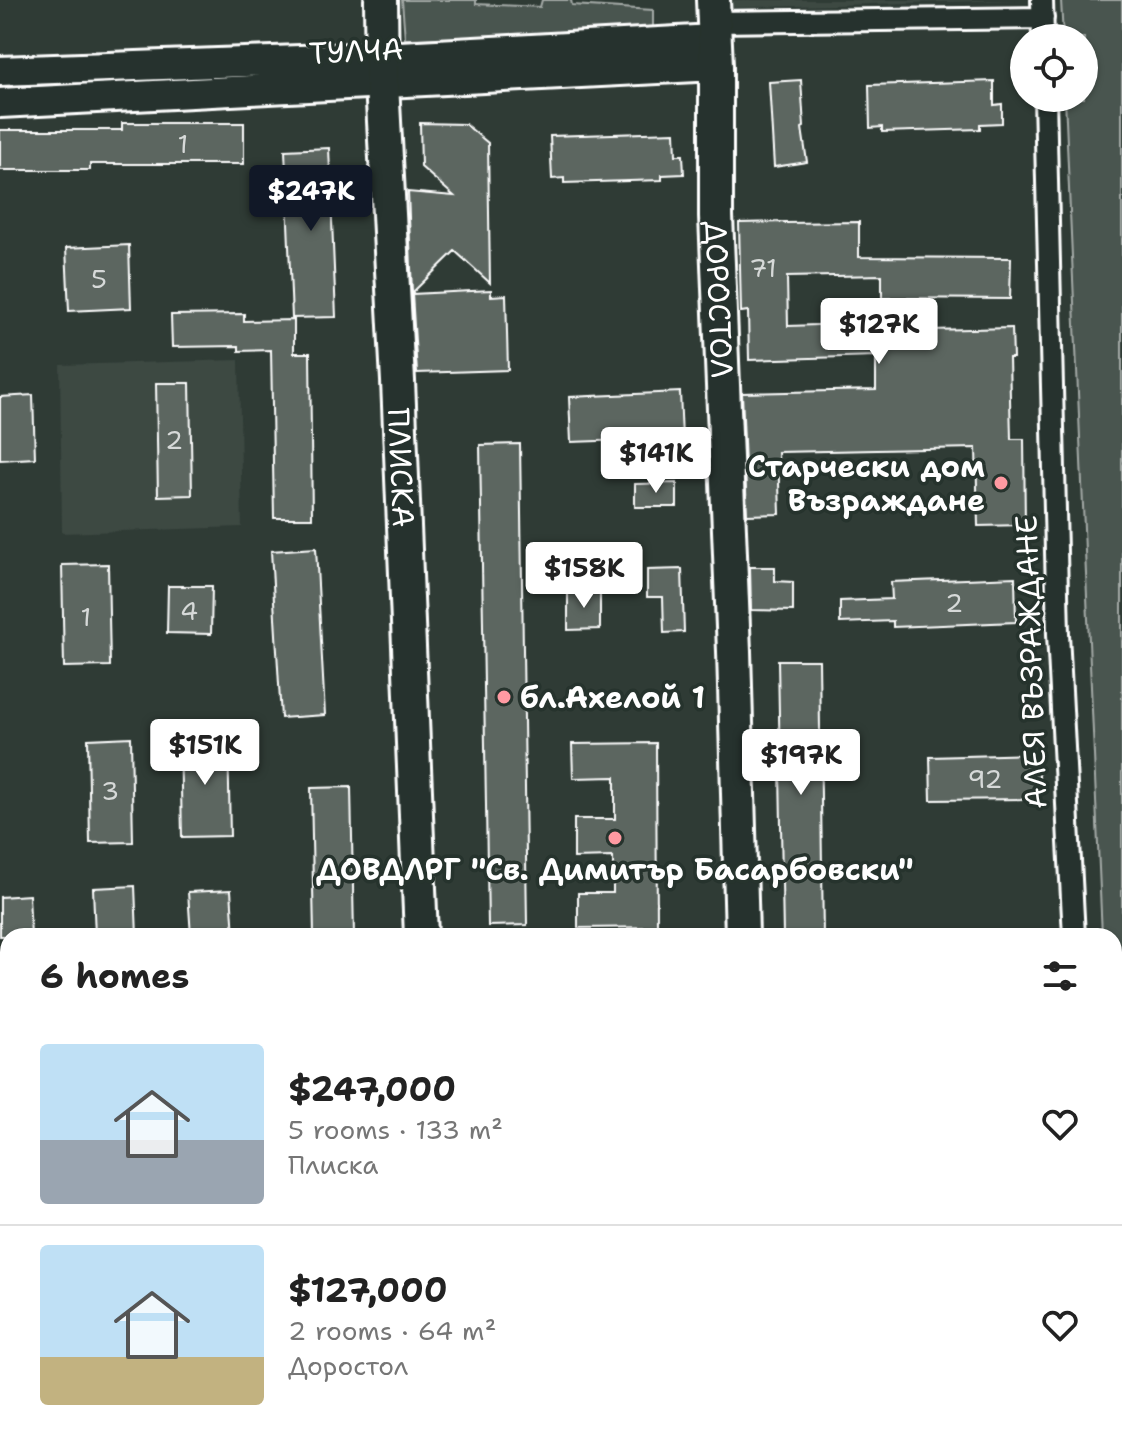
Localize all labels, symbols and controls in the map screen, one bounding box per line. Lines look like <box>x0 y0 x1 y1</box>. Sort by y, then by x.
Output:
map controls <box>1010 24 1098 112</box>
button: locate <box>1010 24 1098 112</box>
street label: ТУЛЧА <box>308 28 404 74</box>
house number: 1 <box>178 126 188 161</box>
pin: $247K <box>255 165 367 233</box>
text: $247K <box>267 173 355 208</box>
street label: ДОРОСТОЛ <box>696 220 743 380</box>
house number: 71 <box>749 250 777 285</box>
house number: 5 <box>91 261 107 296</box>
pin: $127K <box>823 298 935 366</box>
text: $127K <box>839 306 919 341</box>
street label: ПЛИСКА <box>379 407 425 528</box>
house number: 2 <box>165 422 183 457</box>
pin: $141K <box>600 427 712 495</box>
text: $141K <box>619 435 693 470</box>
place label: Старчески дом Възраждане <box>748 446 985 521</box>
marker: Старчески дом Възраждане <box>992 474 1010 492</box>
street label: АЛЕЯ ВЪЗРАЖДАНЕ <box>1005 514 1057 810</box>
pin: $158K <box>528 542 640 610</box>
text: $158K <box>544 550 624 585</box>
house number: 2 <box>945 585 963 620</box>
house number: 4 <box>180 593 198 628</box>
house number: 1 <box>81 599 91 634</box>
place label: бл.Ахелой 1 <box>520 677 705 718</box>
marker: бл.Ахелой 1 <box>495 688 513 706</box>
pin: $151K <box>149 719 261 787</box>
text: $151K <box>168 727 242 762</box>
pin: $197K <box>745 729 857 797</box>
text: $197K <box>760 737 842 772</box>
house number: 92 <box>967 761 1003 796</box>
house number: 3 <box>101 773 119 808</box>
marker: ДОВДЛРГ "Св. Димитър Басарбовски" <box>606 829 624 847</box>
place label: ДОВДЛРГ "Св. Димитър Басарбовски" <box>316 849 914 890</box>
text: 6 homes <box>40 953 189 999</box>
icon: filters <box>1038 954 1082 998</box>
text: $247,000 <box>288 1066 456 1112</box>
icon: home <box>104 1076 200 1172</box>
icon: heart <box>1038 1102 1082 1146</box>
text: 5 rooms · 133 m² <box>288 1112 503 1147</box>
text: Плиска <box>288 1147 378 1182</box>
text: $127,000 <box>288 1267 447 1313</box>
icon: home <box>104 1277 200 1373</box>
icon: heart <box>1038 1303 1082 1347</box>
text: 2 rooms · 64 m² <box>288 1313 496 1348</box>
text: Доростол <box>288 1348 408 1383</box>

